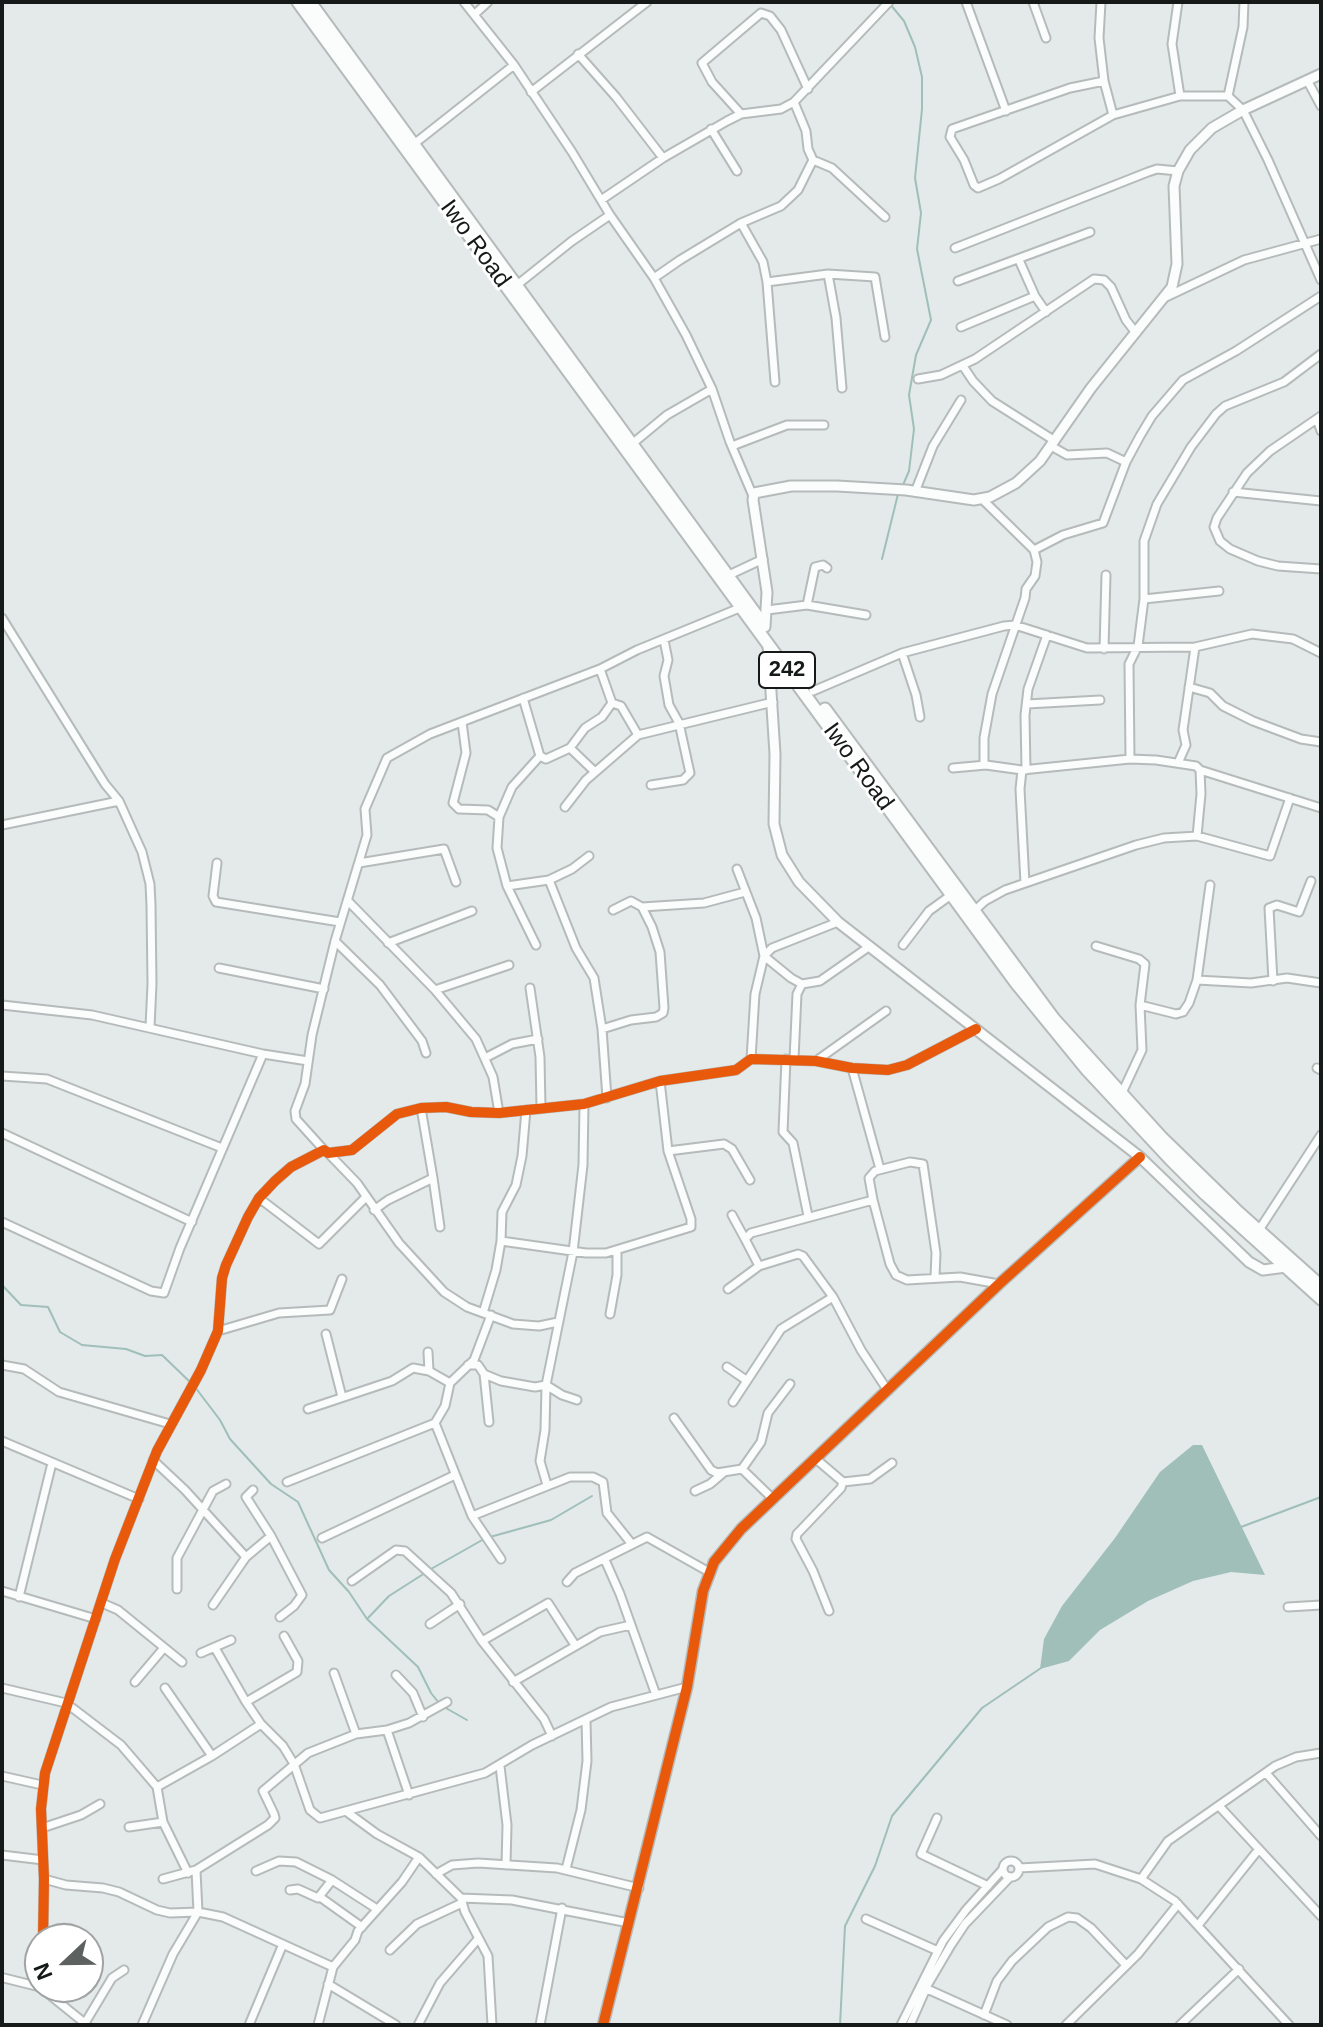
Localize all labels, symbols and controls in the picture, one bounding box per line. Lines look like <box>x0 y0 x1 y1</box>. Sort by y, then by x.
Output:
street label: Iwo Road <box>434 195 516 293</box>
road number: 242 <box>759 652 815 688</box>
street label: Iwo Road <box>817 718 899 816</box>
north arrow <box>24 1923 104 2003</box>
text: N <box>29 1959 58 1983</box>

